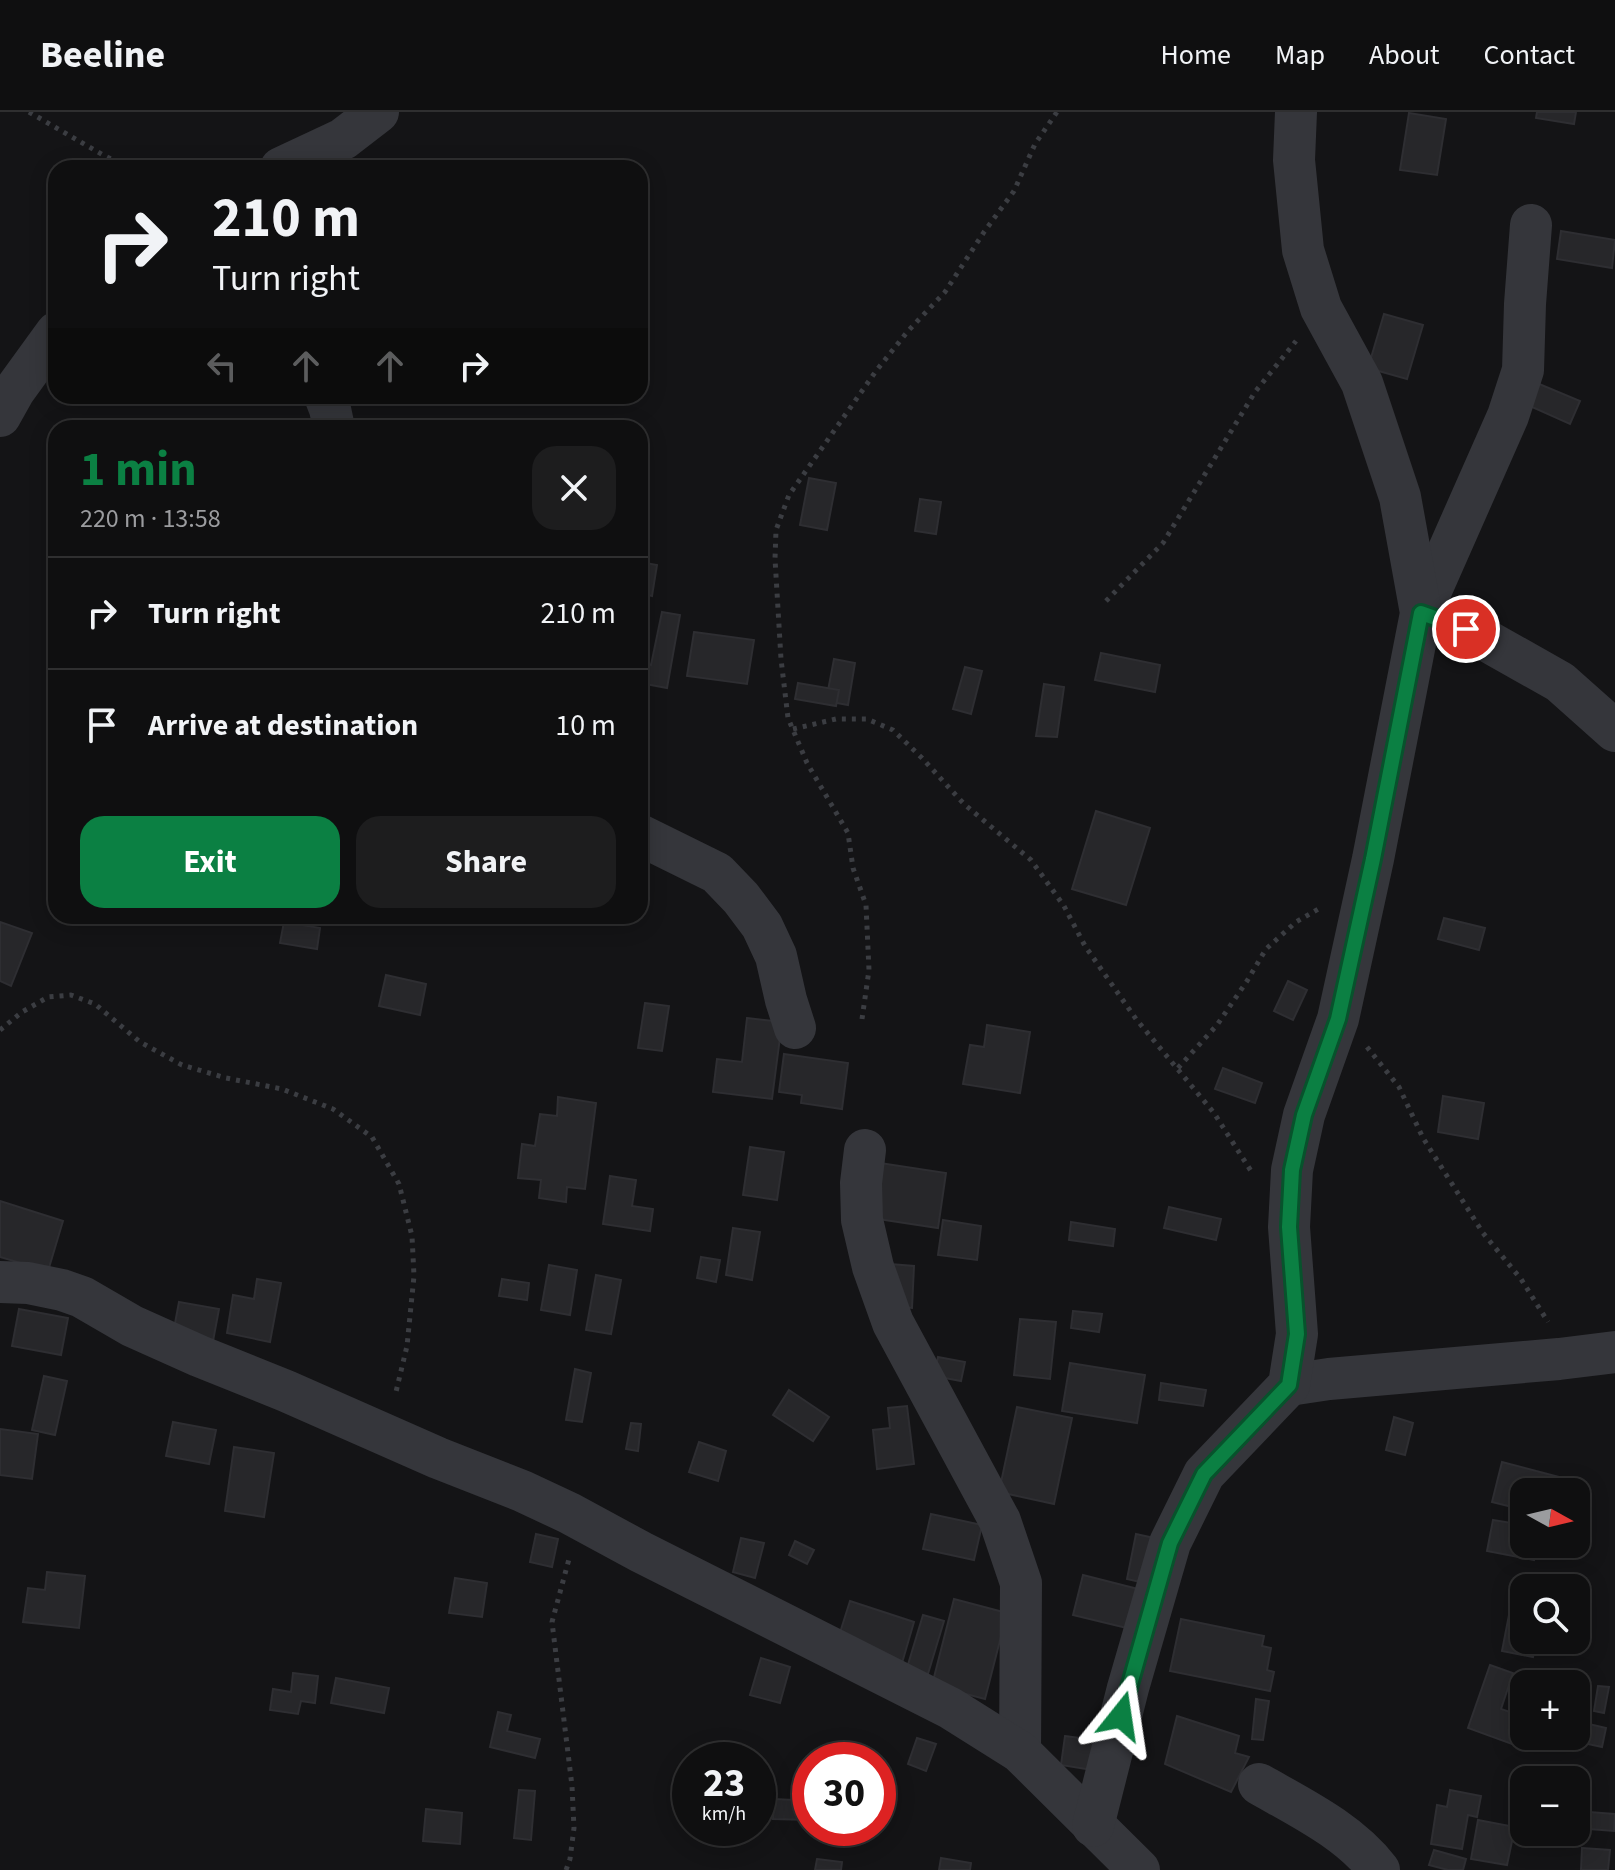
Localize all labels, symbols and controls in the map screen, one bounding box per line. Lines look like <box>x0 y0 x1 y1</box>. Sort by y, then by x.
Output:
text: Beeline <box>40 28 165 82</box>
text: Home <box>1160 35 1231 75</box>
text: Map <box>1275 35 1325 75</box>
text: About <box>1369 35 1440 75</box>
text: Contact <box>1484 35 1575 75</box>
text: 210 m <box>212 179 360 258</box>
icon: right <box>80 192 184 296</box>
text: Turn right <box>212 253 360 304</box>
icon: left <box>200 344 244 388</box>
icon: ahead <box>284 344 328 388</box>
icon: ahead <box>368 344 412 388</box>
icon: right <box>452 344 496 388</box>
text: 1 min <box>80 436 197 504</box>
button: close <box>532 446 616 530</box>
text: 220 m · 13:58 <box>80 500 221 537</box>
icon: right <box>80 591 124 635</box>
text: Turn right <box>148 592 280 635</box>
text: 210 m <box>540 592 616 635</box>
pin <box>1432 595 1500 663</box>
icon: arrive <box>1444 607 1488 651</box>
icon: arrive <box>80 703 124 747</box>
text: Arrive at destination <box>148 704 418 747</box>
text: 10 m <box>555 704 616 747</box>
button: Exit <box>80 816 340 908</box>
button: Share <box>356 816 616 908</box>
north arrow <box>1510 1478 1590 1558</box>
map controls <box>1510 1478 1590 1846</box>
button: search <box>1510 1574 1590 1654</box>
button: + <box>1510 1670 1590 1750</box>
position arrow <box>1079 1674 1163 1758</box>
speed limit sign: 30 <box>792 1742 896 1846</box>
text: 23 <box>703 1755 745 1812</box>
button: − <box>1510 1766 1590 1846</box>
text: km/h <box>702 1800 746 1828</box>

